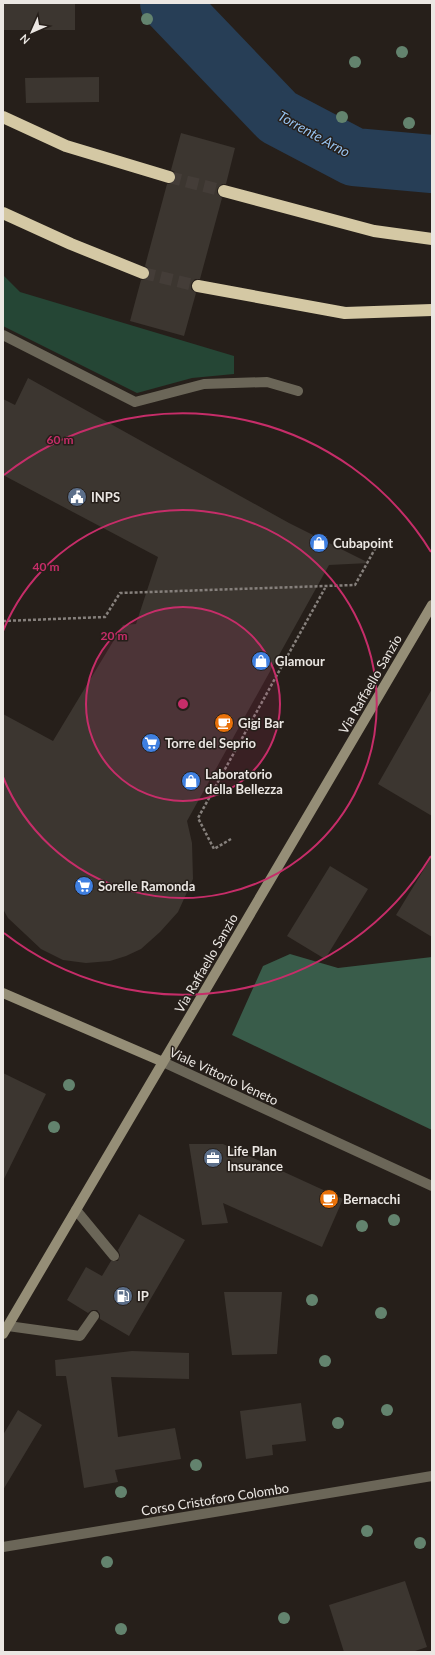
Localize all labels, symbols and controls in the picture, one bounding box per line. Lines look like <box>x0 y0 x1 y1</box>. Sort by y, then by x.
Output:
north arrow <box>12 12 52 52</box>
text: N <box>17 32 32 47</box>
water label: Torrente Arno <box>275 107 353 160</box>
text: 60 m <box>47 432 73 447</box>
public building icon: INPS <box>66 486 88 508</box>
place label: INPS <box>91 489 120 505</box>
shop icon: Cubapoint <box>308 532 330 554</box>
place label: Cubapoint <box>333 535 393 551</box>
text: 40 m <box>33 559 59 574</box>
text: 20 m <box>101 628 127 643</box>
street label: Via Raffaello Sanzio <box>335 632 405 736</box>
shop icon: Glamour <box>250 650 272 672</box>
place label: Glamour <box>275 653 325 669</box>
centre of rings <box>176 697 190 711</box>
cafe icon: Gigi Bar <box>213 712 235 734</box>
place label: Gigi Bar <box>238 715 284 731</box>
supermarket icon: Torre del Seprio <box>140 732 162 754</box>
place label: Torre del Seprio <box>165 735 257 751</box>
place label: Laboratorio della Bellezza <box>205 766 283 797</box>
shop icon: Laboratorio della Bellezza <box>180 770 202 792</box>
supermarket icon: Sorelle Ramonda <box>73 875 95 897</box>
place label: Sorelle Ramonda <box>98 878 195 894</box>
street label: Via Raffaello Sanzio <box>171 911 241 1015</box>
street label: Viale Vittorio Veneto <box>167 1044 281 1108</box>
place label: Life Plan Insurance <box>227 1143 283 1174</box>
office icon: Life Plan Insurance <box>202 1147 224 1169</box>
cafe icon: Bernacchi <box>318 1188 340 1210</box>
place label: Bernacchi <box>343 1191 400 1207</box>
fuel station icon: IP <box>112 1285 134 1307</box>
place label: IP <box>137 1288 149 1304</box>
street label: Corso Cristoforo Colombo <box>140 1479 290 1519</box>

